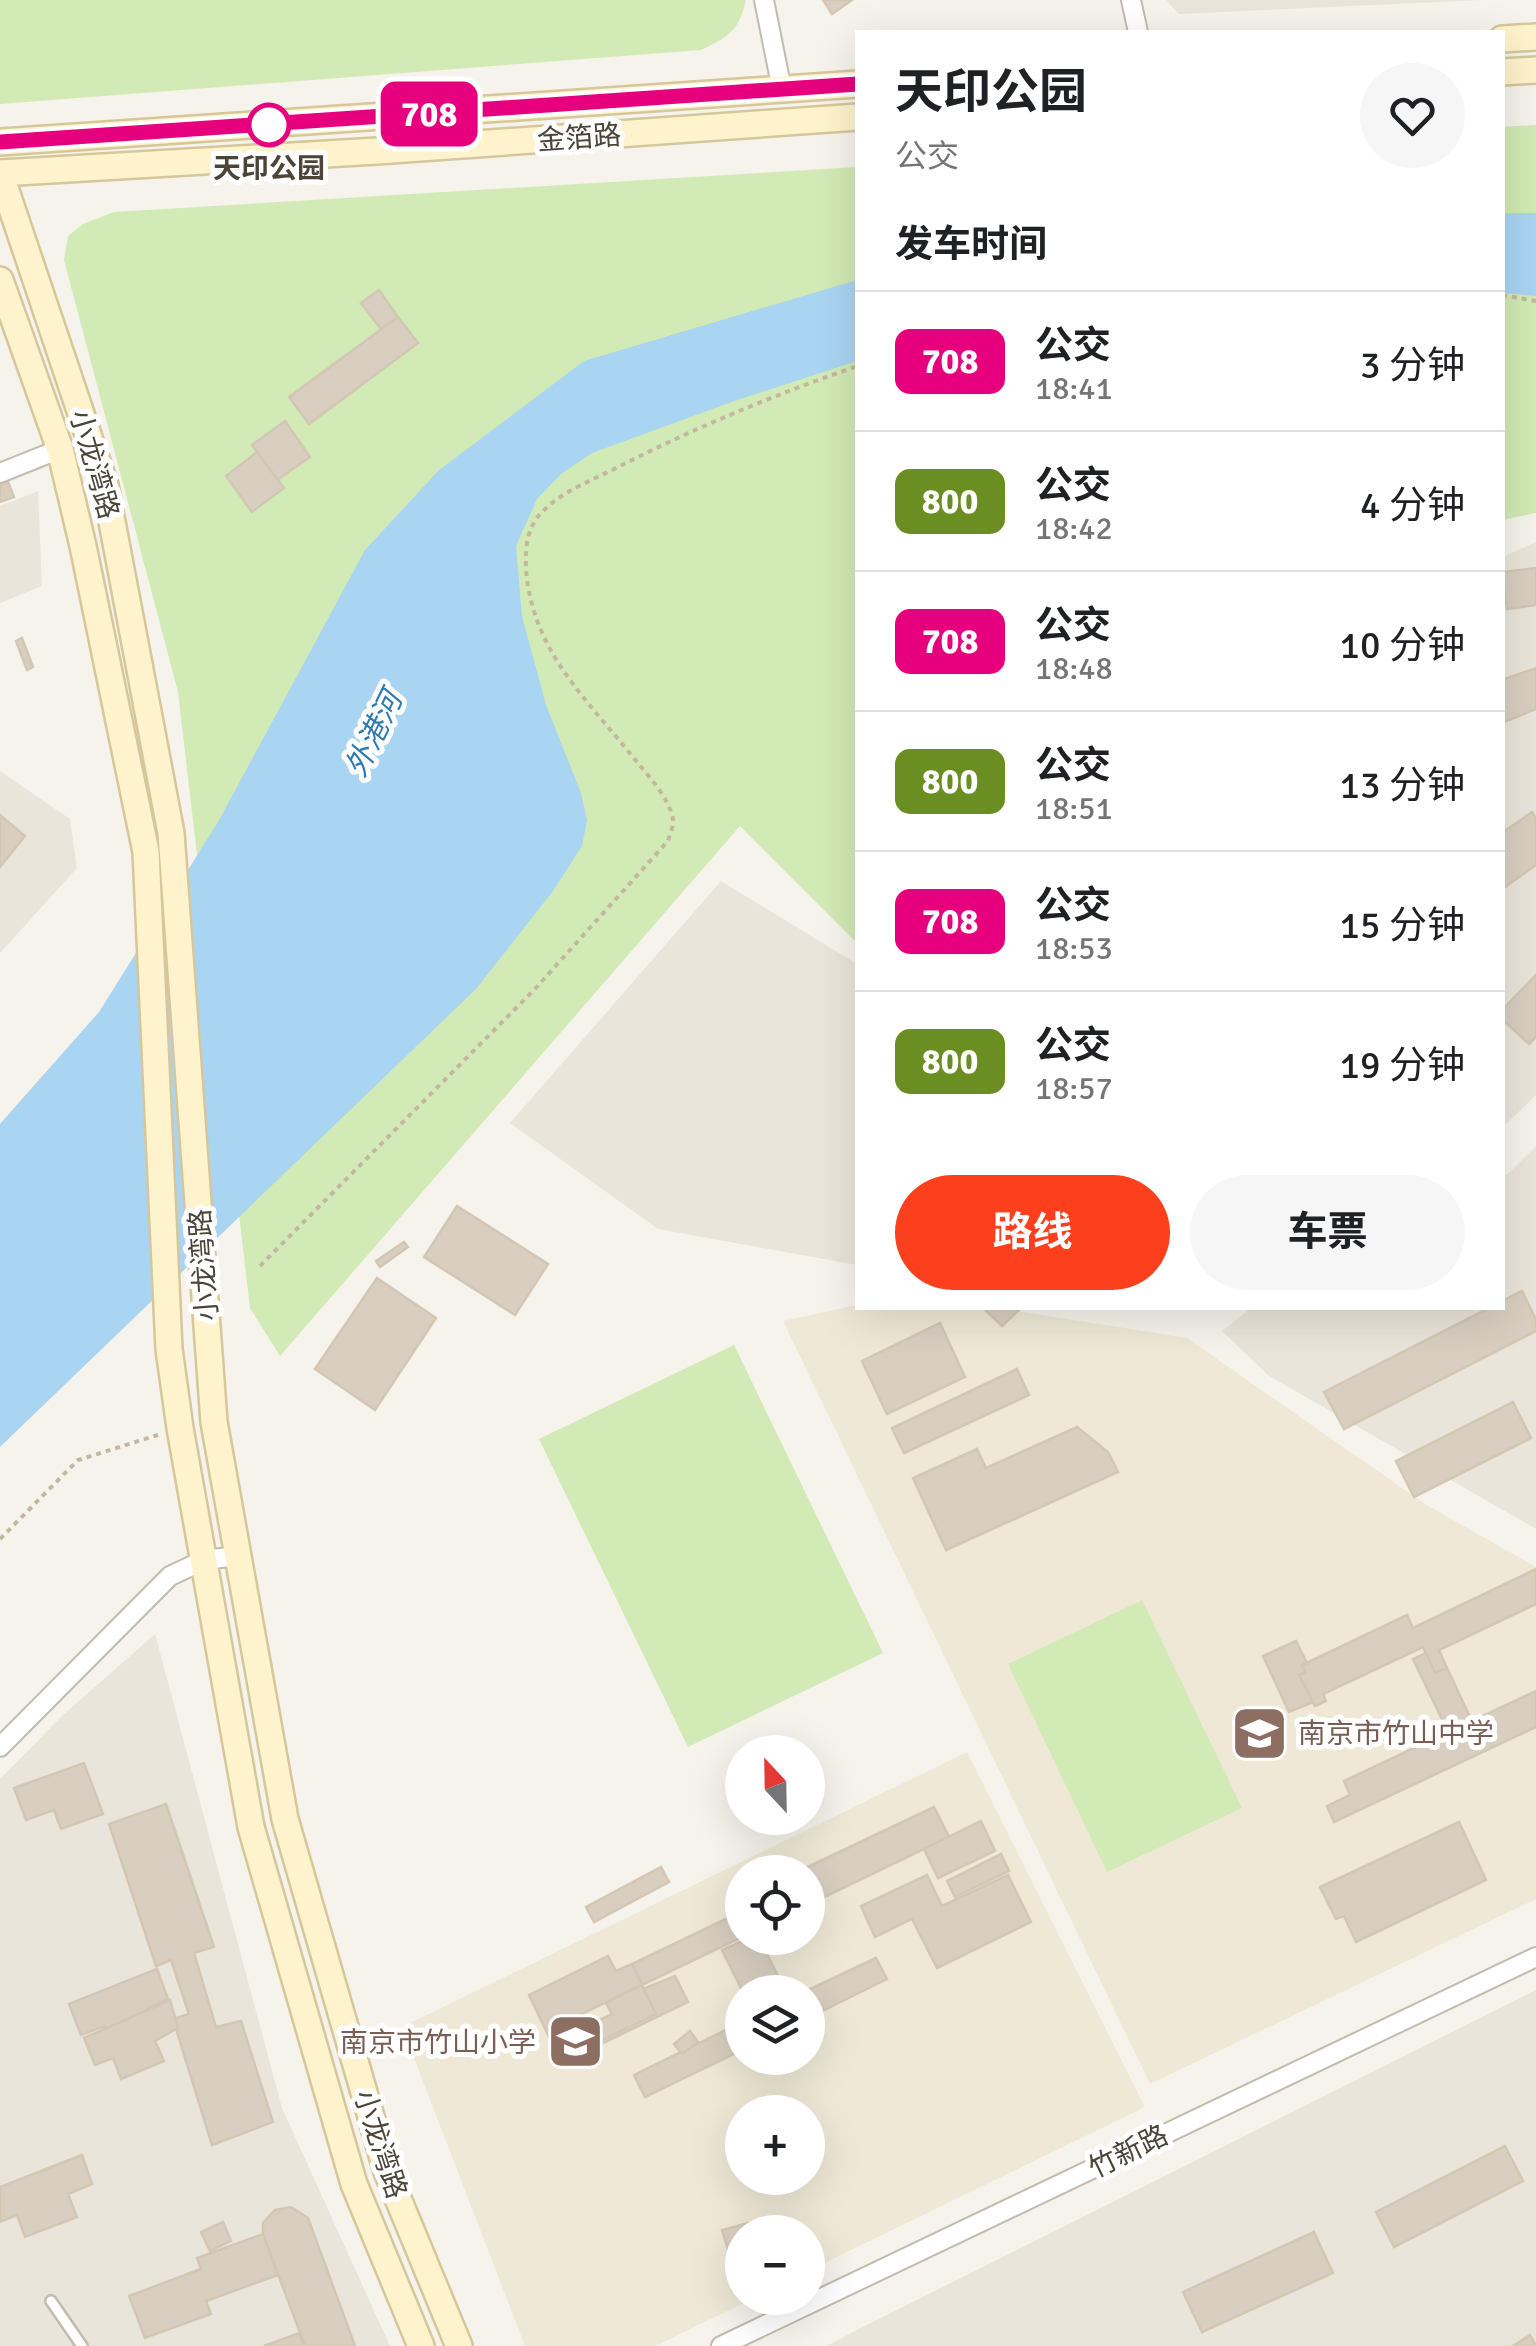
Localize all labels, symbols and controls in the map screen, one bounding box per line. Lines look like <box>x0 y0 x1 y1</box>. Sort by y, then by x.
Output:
text: 天印公园 <box>895 63 1087 122</box>
button: heart <box>1360 63 1465 168</box>
line badge: 708 <box>372 82 486 146</box>
text: 708 <box>401 93 457 136</box>
marker: 天印公园 <box>248 104 290 146</box>
street label: 金箔路 <box>536 118 622 158</box>
text: 公交 <box>895 137 959 176</box>
place label: 天印公园 <box>213 152 325 186</box>
text: 发车时间 <box>895 221 1047 268</box>
text: 公交 <box>1035 322 1111 369</box>
text: 708 <box>922 340 978 383</box>
text: 3 分钟 <box>1360 342 1465 389</box>
text: 18:41 <box>1035 369 1113 408</box>
street label: 小龙湾路 <box>62 406 126 523</box>
text: 公交 <box>1035 462 1111 509</box>
text: 800 <box>922 480 978 523</box>
text: 4 分钟 <box>1360 482 1465 529</box>
text: 18:42 <box>1035 509 1113 548</box>
text: 公交 <box>1035 602 1111 649</box>
text: 708 <box>922 620 978 663</box>
text: 10 分钟 <box>1340 622 1465 669</box>
text: 18:48 <box>1035 649 1113 688</box>
water label: 外港河 <box>338 681 413 783</box>
text: 公交 <box>1035 742 1111 789</box>
text: 800 <box>922 760 978 803</box>
text: 13 分钟 <box>1340 762 1465 809</box>
text: 18:51 <box>1035 789 1113 828</box>
text: 公交 <box>1035 882 1111 929</box>
text: 708 <box>922 900 978 943</box>
text: 15 分钟 <box>1340 902 1465 949</box>
text: 18:53 <box>1035 929 1113 968</box>
text: 公交 <box>1035 1022 1111 1069</box>
text: 800 <box>922 1040 978 1083</box>
text: 19 分钟 <box>1340 1042 1465 1089</box>
text: 18:57 <box>1035 1069 1113 1108</box>
button: 路线 <box>895 1175 1170 1290</box>
button: 车票 <box>1190 1175 1465 1290</box>
street label: 小龙湾路 <box>183 1208 225 1322</box>
school or university icon: 南京市竹山中学 <box>1229 1703 1289 1763</box>
place label: 南京市竹山中学 <box>1298 1717 1494 1751</box>
north arrow <box>725 1735 825 1835</box>
map controls <box>725 1735 825 2315</box>
button: locate <box>725 1855 825 1955</box>
button: layers <box>725 1975 825 2075</box>
school or university icon: 南京市竹山小学 <box>545 2012 605 2072</box>
place label: 南京市竹山小学 <box>340 2026 536 2060</box>
street label: 小龙湾路 <box>347 2086 414 2203</box>
button: + <box>725 2095 825 2195</box>
street label: 竹新路 <box>1083 2118 1174 2186</box>
button: − <box>725 2215 825 2315</box>

